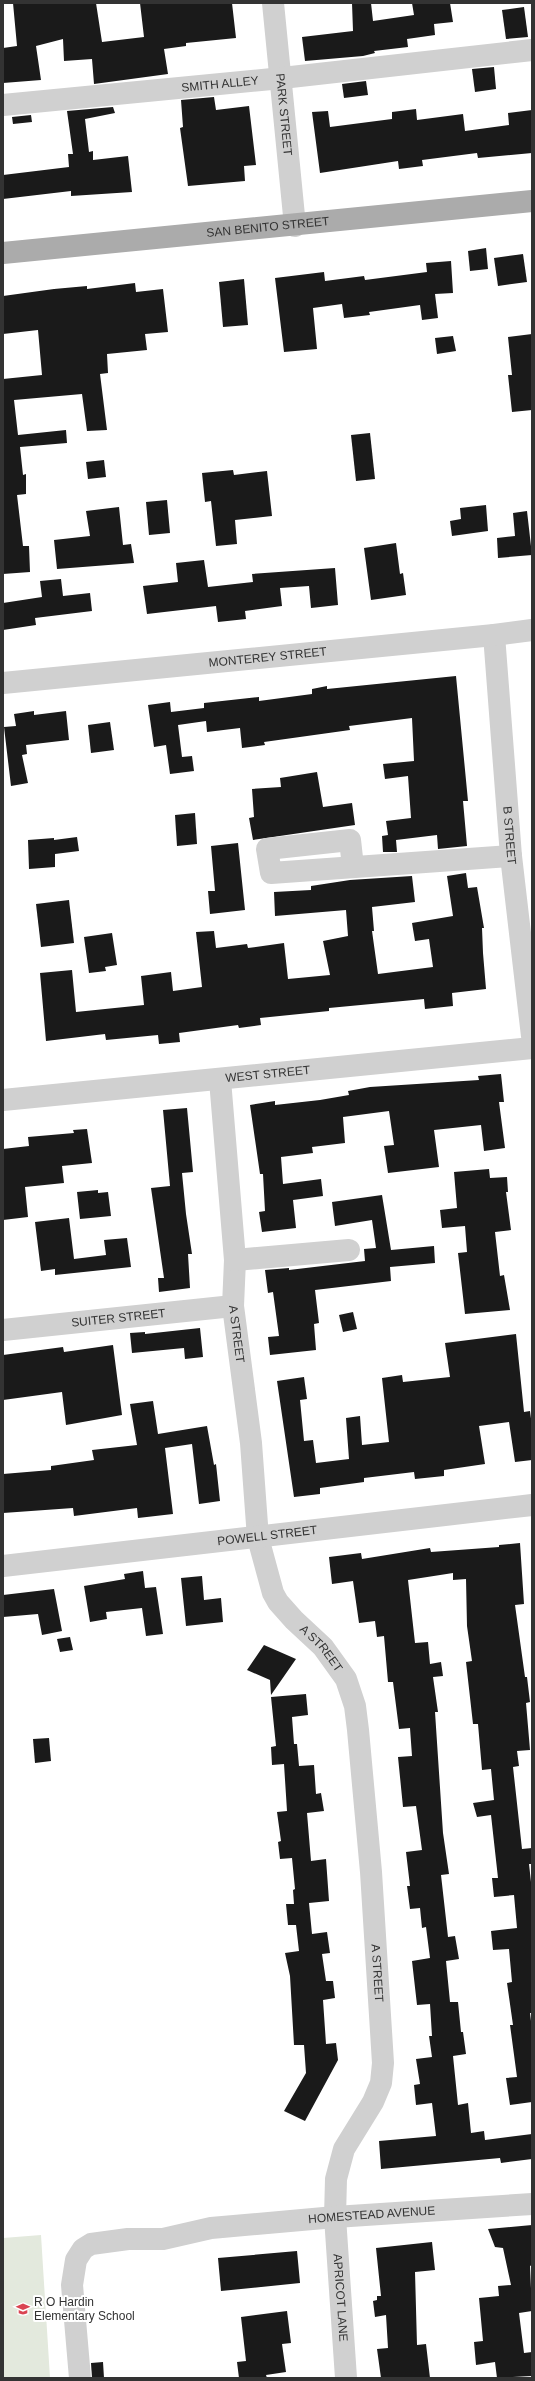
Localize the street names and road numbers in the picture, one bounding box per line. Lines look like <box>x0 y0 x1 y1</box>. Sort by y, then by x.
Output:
street label: SMITH ALLEY <box>181 73 259 95</box>
street label: PARK STREET <box>273 73 295 157</box>
street label: SAN BENITO STREET <box>206 214 330 240</box>
street label: MONTEREY STREET <box>208 644 328 670</box>
street label: B STREET <box>500 806 519 866</box>
street label: WEST STREET <box>225 1063 311 1085</box>
street label: A STREET <box>226 1304 248 1364</box>
street label: SUITER STREET <box>70 1306 167 1330</box>
street label: POWELL STREET <box>217 1523 319 1548</box>
street label: A STREET <box>297 1622 346 1675</box>
street label: A STREET <box>369 1944 386 2003</box>
street label: HOMESTEAD AVENUE <box>308 2203 436 2226</box>
street label: APRICOT LANE <box>331 2253 350 2342</box>

